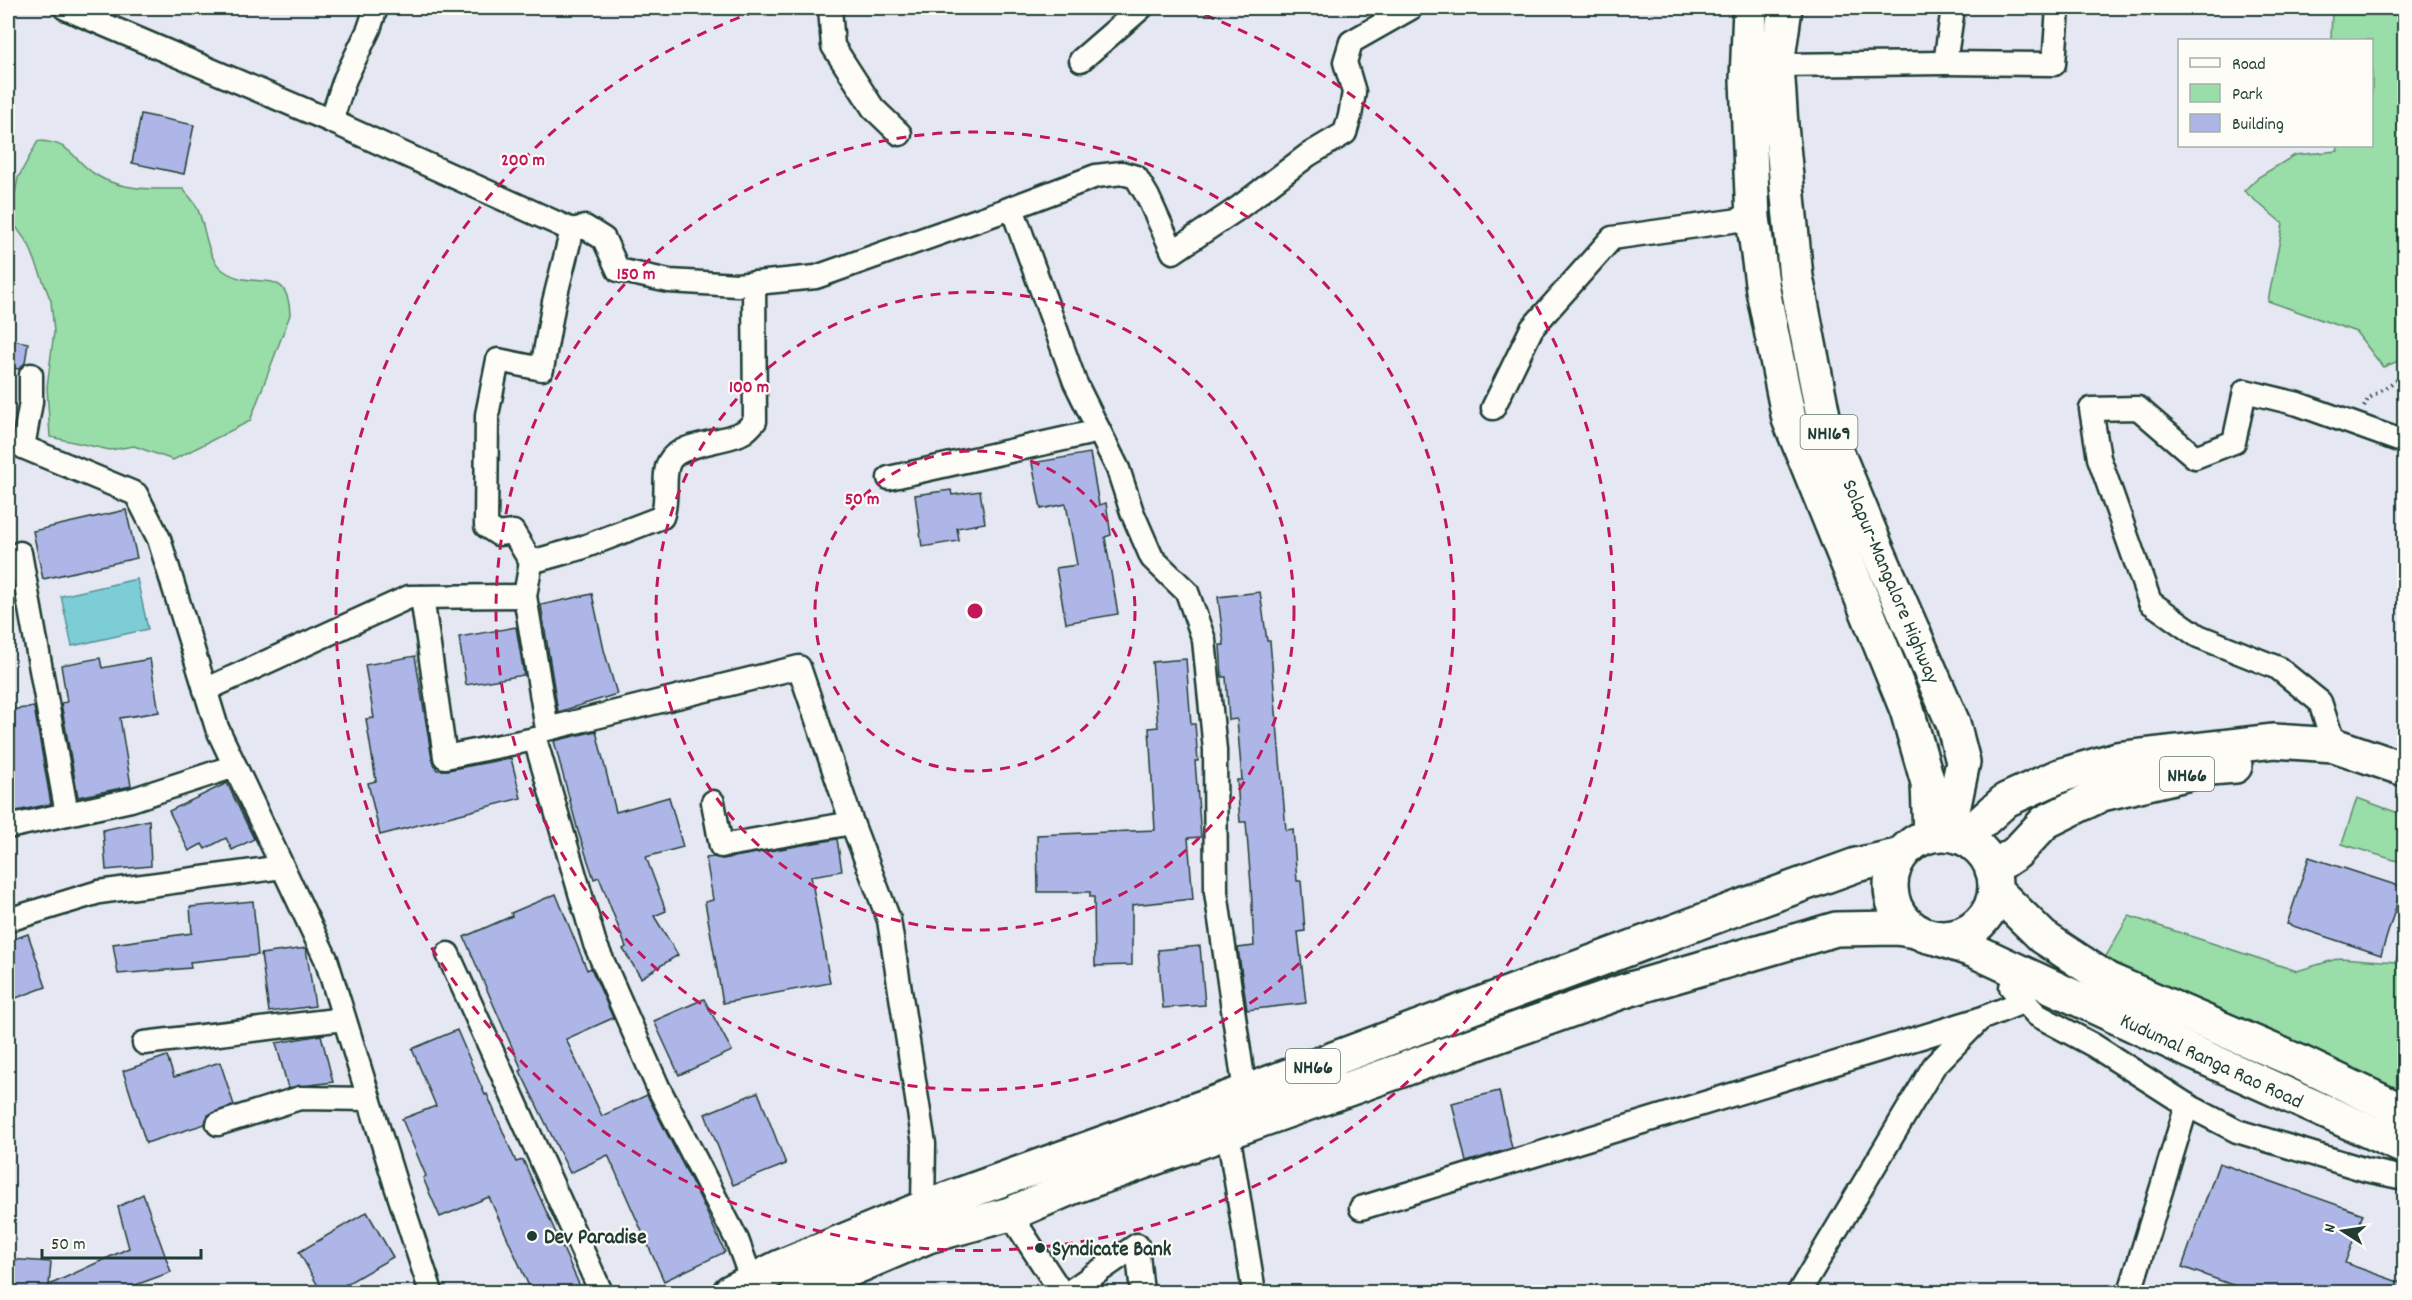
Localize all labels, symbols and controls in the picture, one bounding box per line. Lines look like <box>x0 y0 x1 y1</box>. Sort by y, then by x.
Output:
legend <box>2178 39 2373 147</box>
text: Road <box>2232 53 2266 78</box>
text: Park <box>2232 83 2263 108</box>
text: Building <box>2232 113 2284 138</box>
text: 200 m <box>501 149 545 174</box>
text: 150 m <box>617 263 655 288</box>
text: 100 m <box>729 376 769 401</box>
road number: NH169 <box>1800 415 1858 449</box>
street label: Solapur-Mangalore Highway <box>1833 475 1946 690</box>
text: 50 m <box>845 488 879 513</box>
centre of rings <box>965 601 985 621</box>
road number: NH66 <box>2160 757 2214 791</box>
street label: Kudumal Ranga Rao Road <box>2114 1007 2307 1118</box>
road number: NH66 <box>1286 1049 1340 1083</box>
north arrow <box>2313 1201 2373 1261</box>
scale bar <box>42 1222 201 1260</box>
text: N <box>2319 1222 2343 1235</box>
place label: Dev Paradise <box>544 1224 646 1254</box>
marker: Dev Paradise <box>525 1229 539 1243</box>
text: 50 m <box>51 1233 86 1258</box>
place label: Syndicate Bank <box>1052 1236 1172 1266</box>
marker: Syndicate Bank <box>1033 1241 1047 1255</box>

